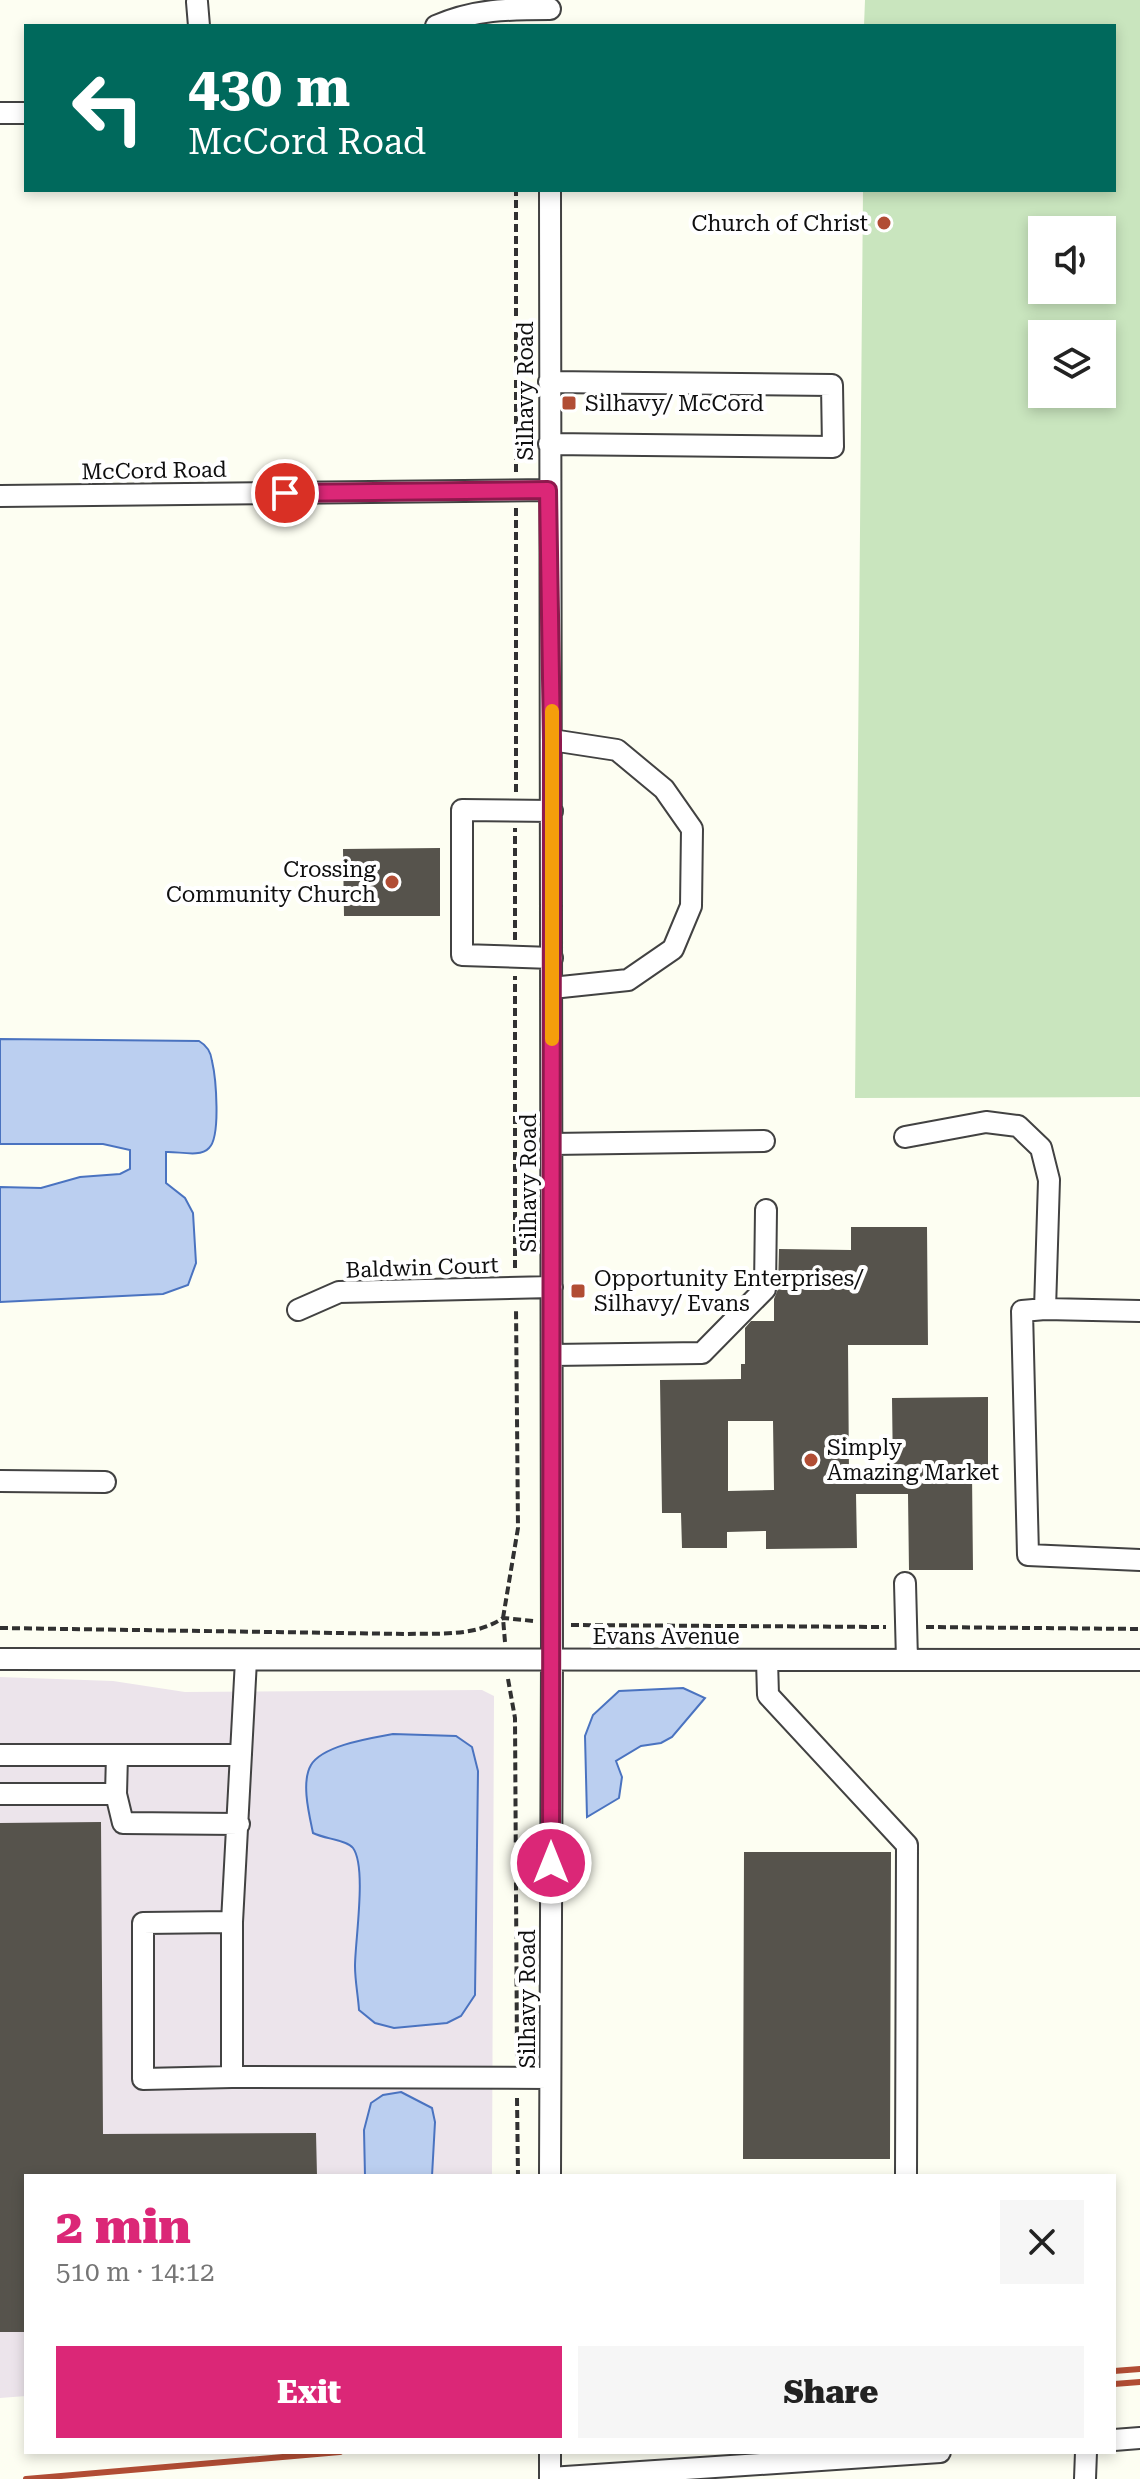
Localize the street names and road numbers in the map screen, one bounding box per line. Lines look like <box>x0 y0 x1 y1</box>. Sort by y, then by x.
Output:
street label: Silhavy Road <box>513 321 538 461</box>
street label: McCord Road <box>81 457 227 484</box>
street label: Silhavy Road <box>516 1113 541 1253</box>
street label: Baldwin Court <box>345 1252 499 1283</box>
street label: Evans Avenue <box>592 1624 740 1649</box>
street label: Silhavy Road <box>515 1929 540 2069</box>

